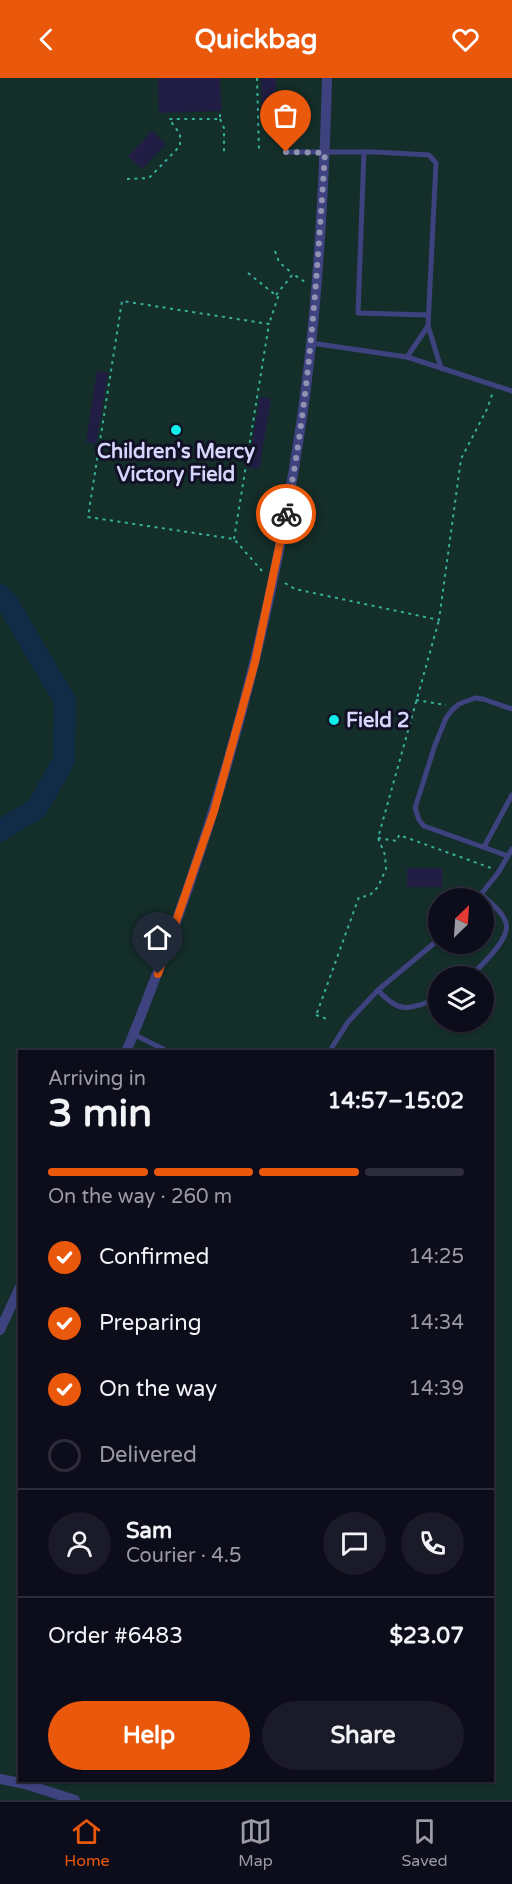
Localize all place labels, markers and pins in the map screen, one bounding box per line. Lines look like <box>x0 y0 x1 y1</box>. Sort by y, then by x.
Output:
pin <box>260 90 311 152</box>
marker: Children's Mercy Victory Field <box>169 423 183 437</box>
place label: Children's Mercy Victory Field <box>97 440 255 487</box>
place label: Field 2 <box>346 709 410 733</box>
marker: Field 2 <box>327 713 341 727</box>
pin <box>132 912 183 974</box>

